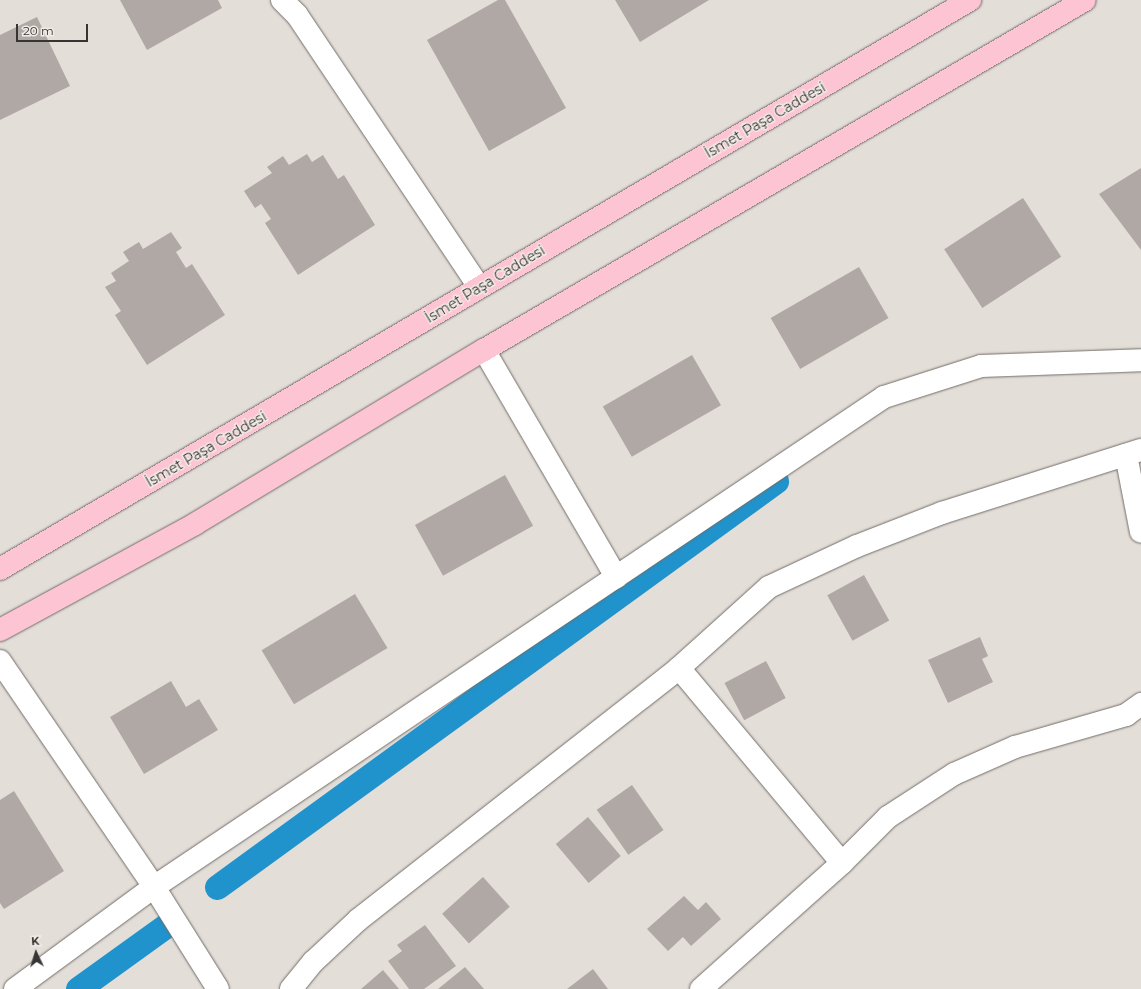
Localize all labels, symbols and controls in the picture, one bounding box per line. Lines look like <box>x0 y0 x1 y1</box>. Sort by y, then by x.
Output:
scale bar <box>18 16 90 42</box>
text: 20 m <box>23 23 54 38</box>
street label: İsmet Paşa Caddesi <box>702 79 828 161</box>
street label: İsmet Paşa Caddesi <box>422 242 548 326</box>
street label: İsmet Paşa Caddesi <box>143 408 269 490</box>
north arrow <box>16 933 56 973</box>
text: K <box>31 934 40 948</box>

